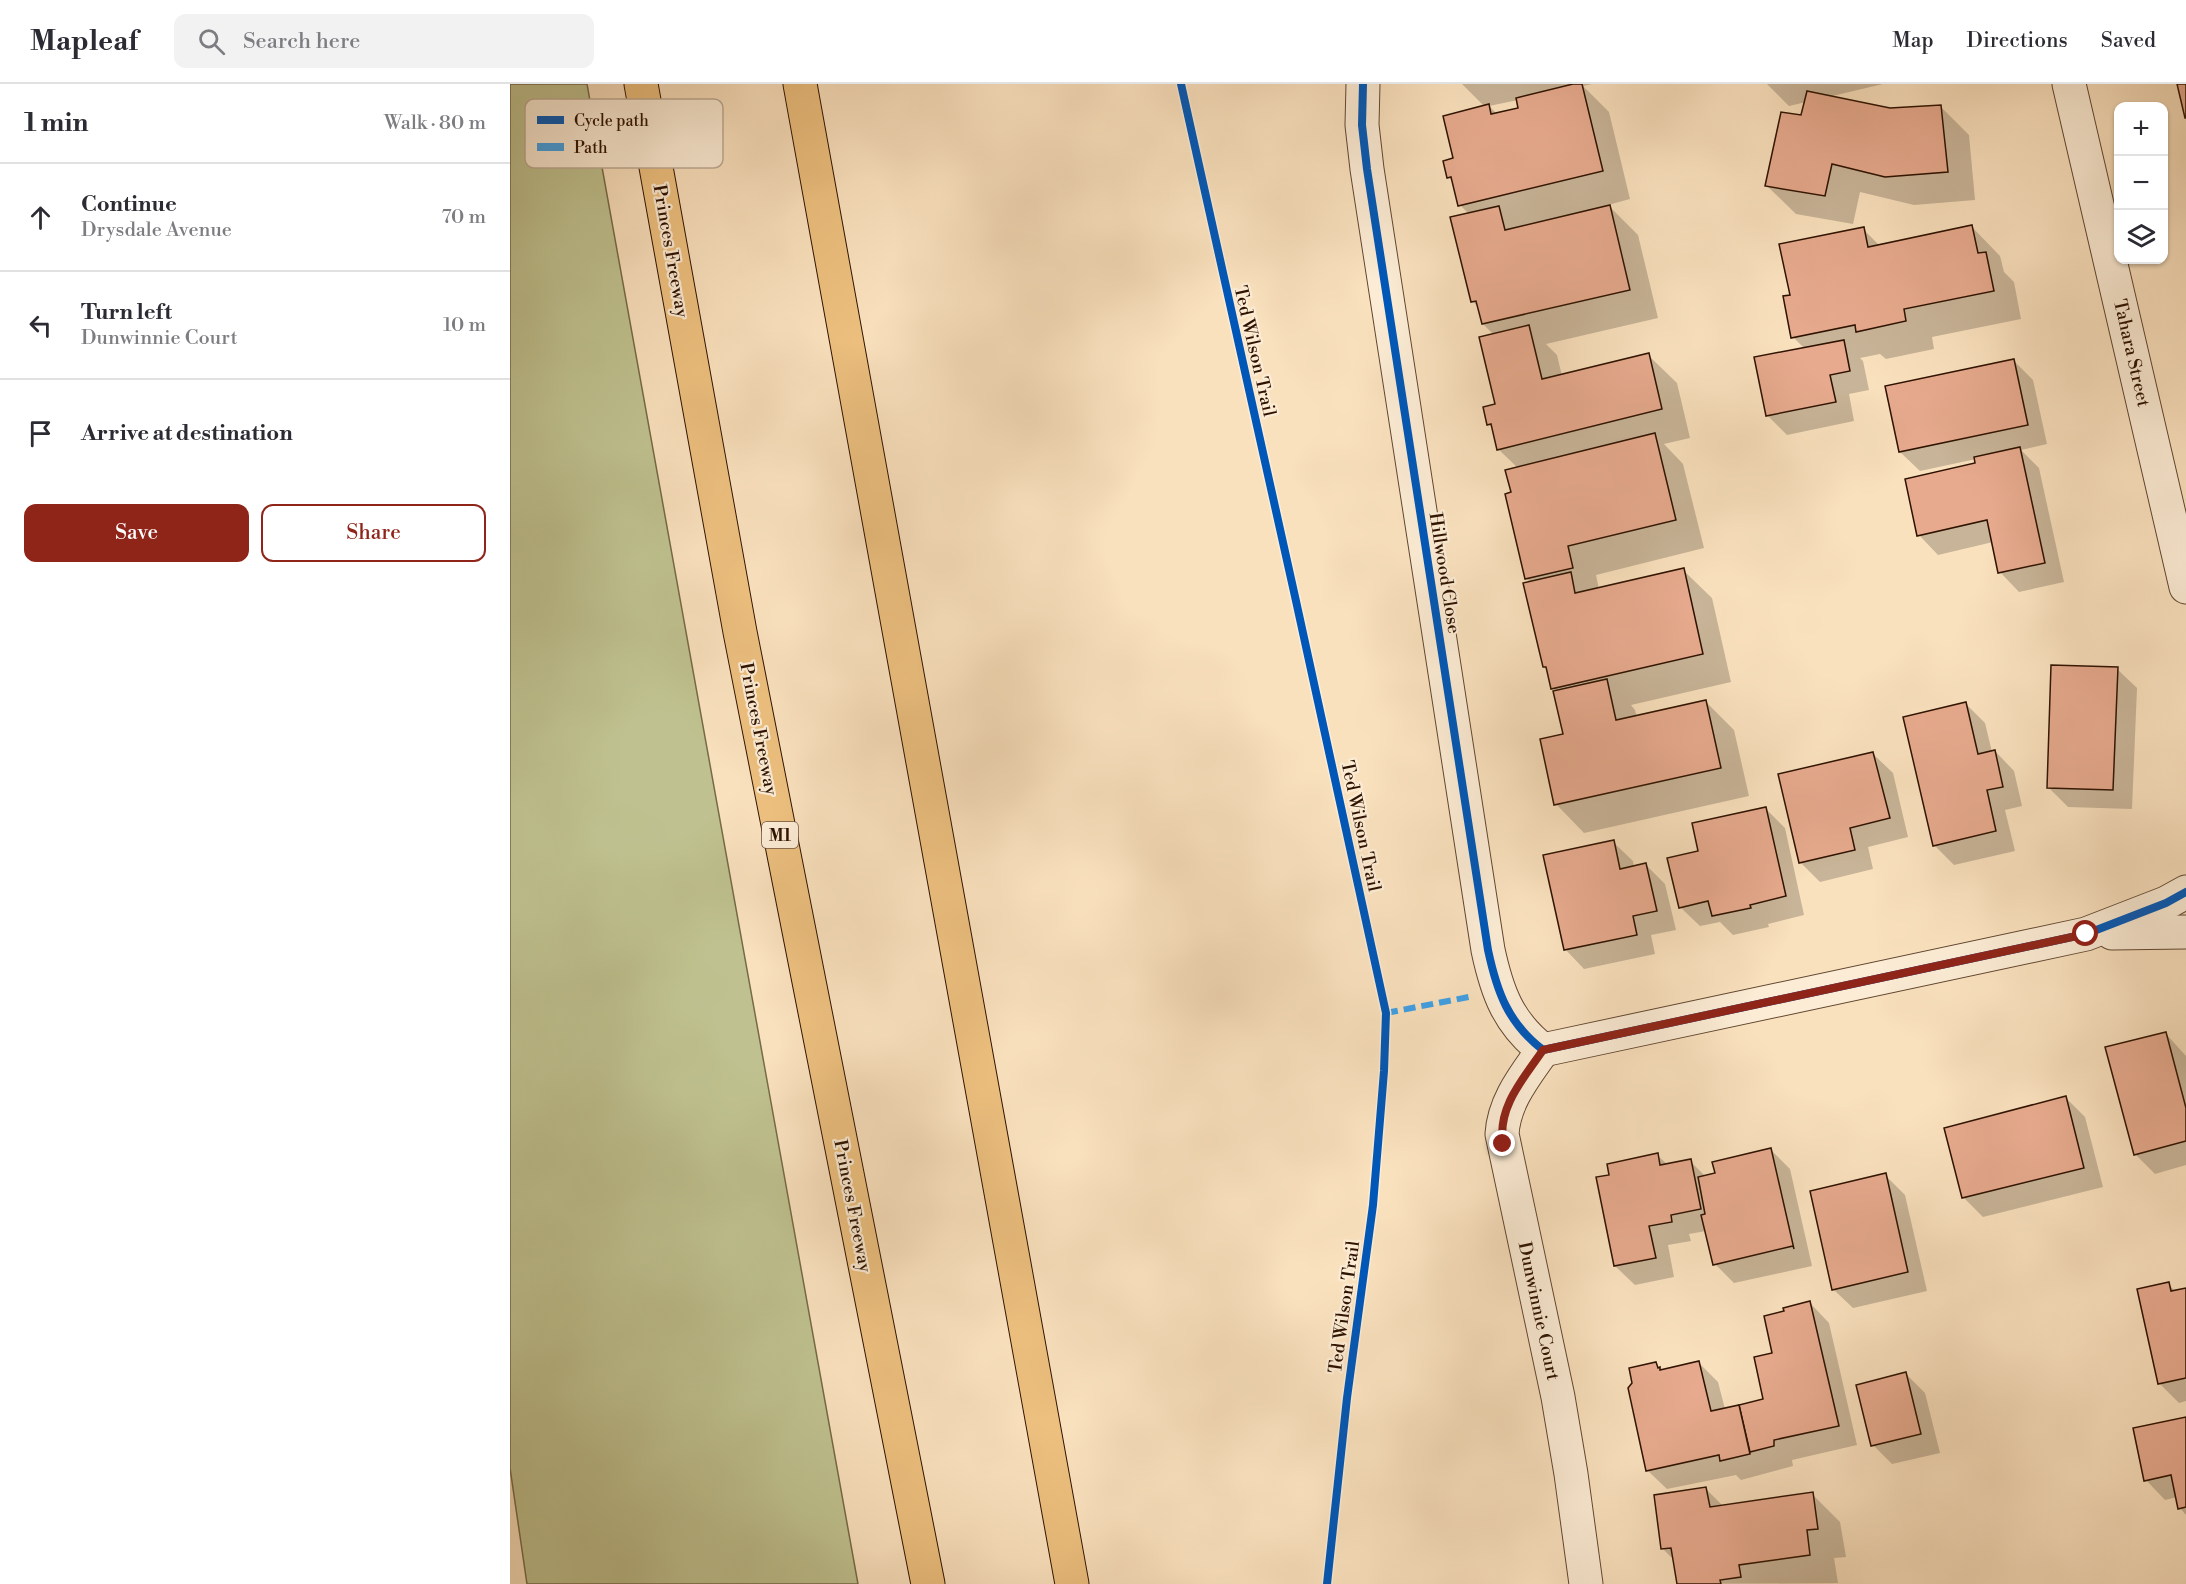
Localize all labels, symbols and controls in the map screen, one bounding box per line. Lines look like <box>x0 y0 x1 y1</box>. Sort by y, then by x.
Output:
search box <box>174 14 594 68</box>
text: Mapleaf <box>30 24 138 59</box>
icon: search <box>195 25 228 58</box>
text: Search here <box>243 28 360 55</box>
text: Map <box>1892 28 1934 54</box>
text: Directions <box>1967 28 2068 54</box>
text: Saved <box>2101 28 2156 54</box>
legend <box>525 99 723 168</box>
map controls <box>2114 102 2168 264</box>
button: + <box>2114 102 2168 156</box>
text: 1 min <box>24 107 89 139</box>
text: Walk · 80 m <box>384 111 486 136</box>
text: Cycle path <box>574 111 649 131</box>
text: Path <box>574 138 608 158</box>
button: − <box>2114 156 2168 210</box>
street label: Princes Freeway <box>648 183 694 320</box>
text: Continue <box>81 191 177 218</box>
icon: ahead <box>24 201 57 234</box>
text: 70 m <box>442 205 486 230</box>
button: layers <box>2114 210 2168 264</box>
text: Drysdale Avenue <box>81 218 232 243</box>
street label: Ted Wilson Trail <box>1228 284 1281 419</box>
street label: Tahara Street <box>2108 297 2155 410</box>
text: Turn left <box>81 299 172 326</box>
icon: left <box>24 309 57 342</box>
text: 10 m <box>443 313 486 338</box>
text: Dunwinnie Court <box>81 326 238 351</box>
icon: arrive <box>24 417 57 450</box>
text: Arrive at destination <box>81 420 293 447</box>
button: Save <box>24 504 249 562</box>
button: Share <box>261 504 486 562</box>
street label: Hillwood Close <box>1424 511 1465 635</box>
street label: Princes Freeway <box>734 661 783 798</box>
street label: Ted Wilson Trail <box>1335 758 1386 894</box>
road number: M1 <box>762 822 798 848</box>
route start <box>2072 920 2098 946</box>
route end <box>1489 1130 1515 1156</box>
street label: Princes Freeway <box>828 1138 877 1275</box>
street label: Ted Wilson Trail <box>1324 1239 1365 1375</box>
street label: Dunwinnie Court <box>1513 1240 1565 1383</box>

